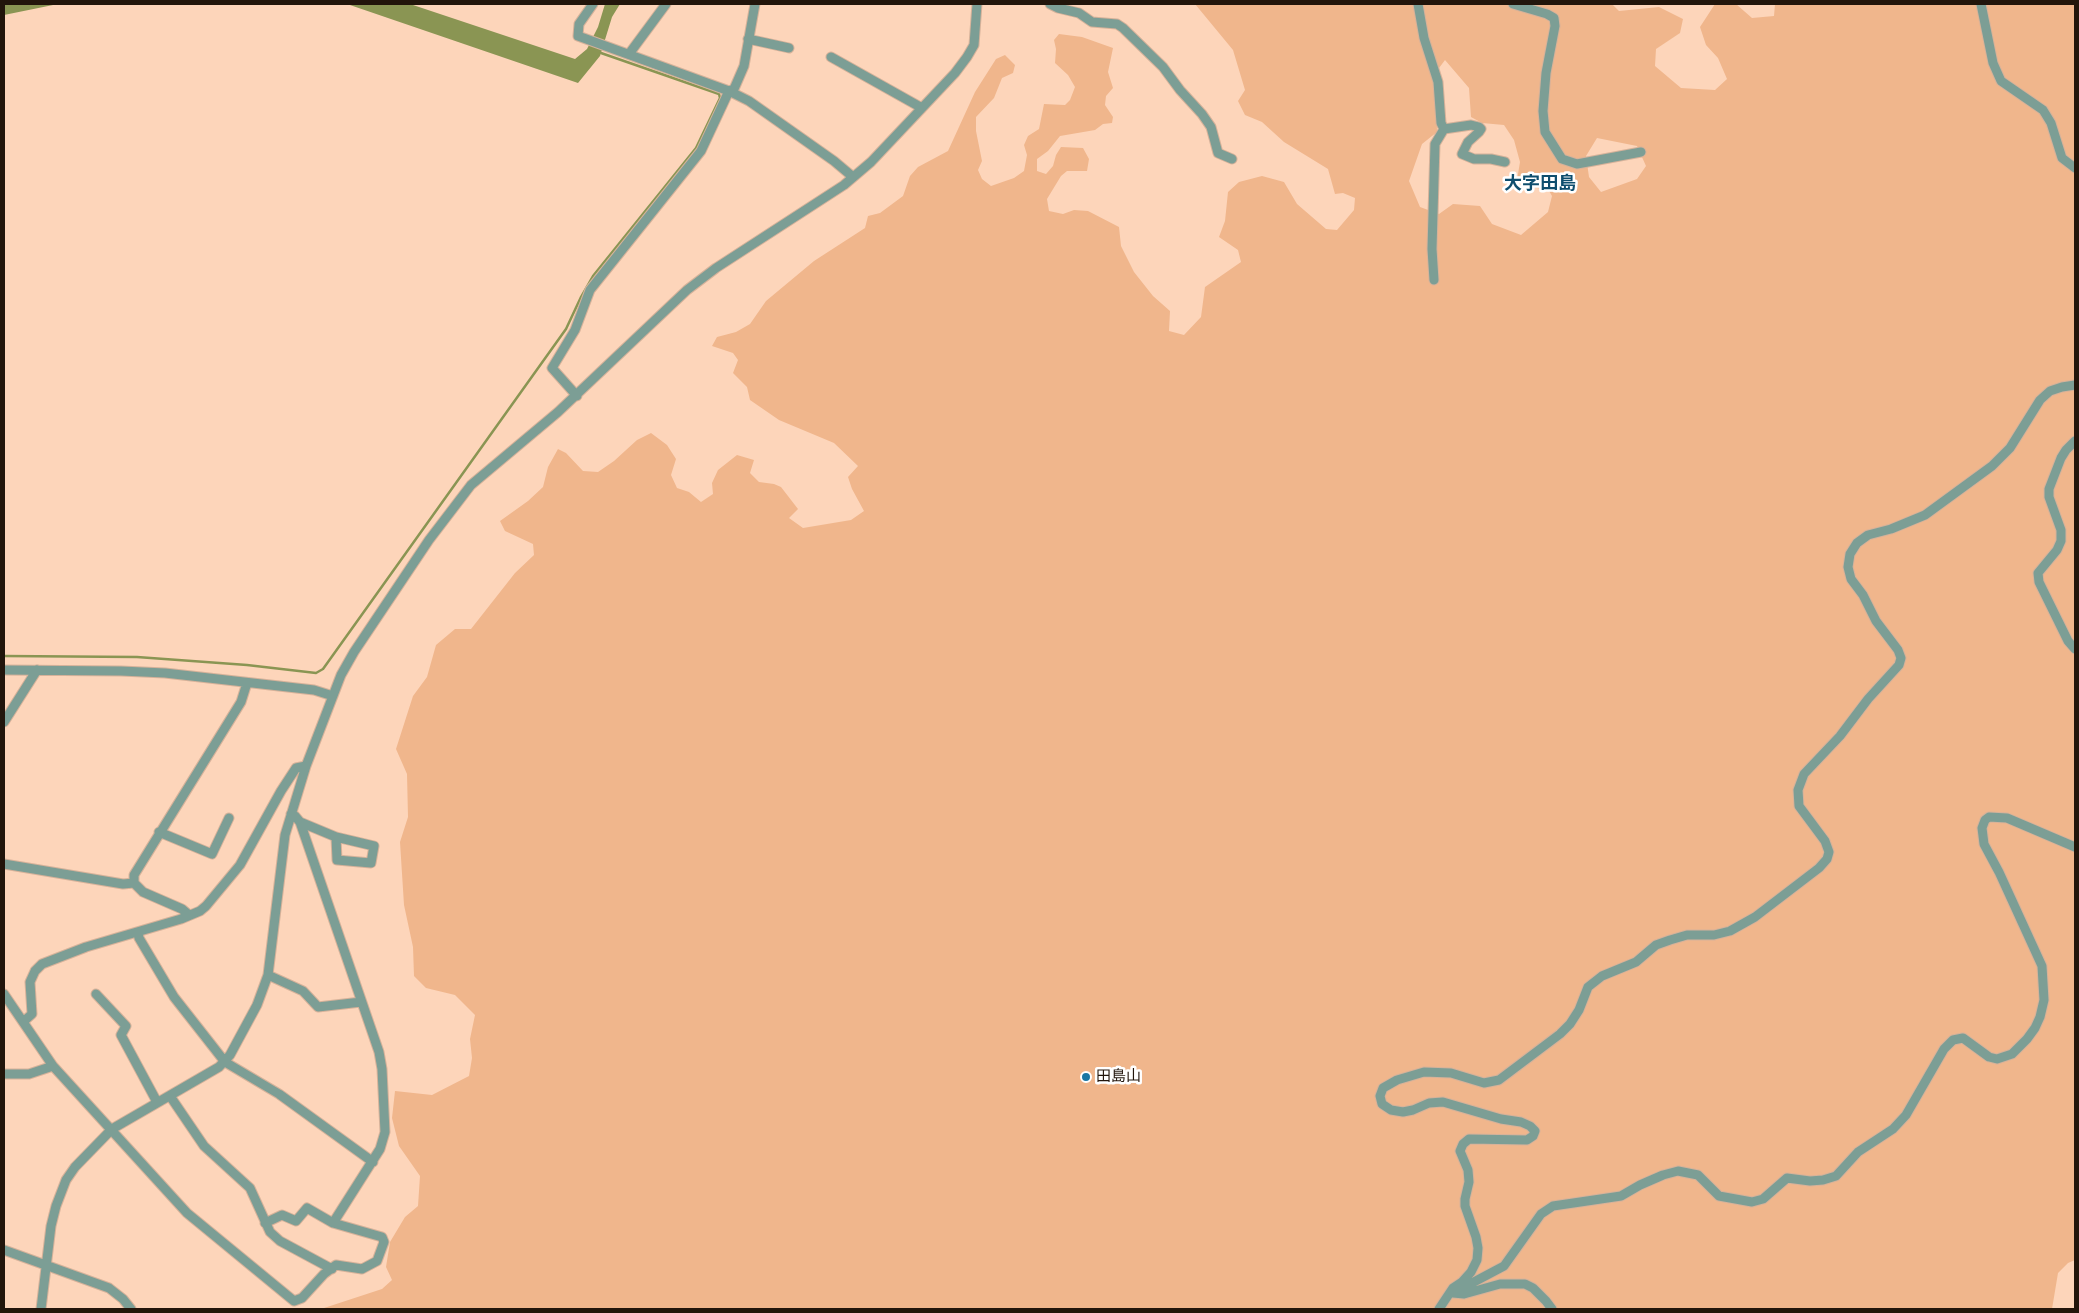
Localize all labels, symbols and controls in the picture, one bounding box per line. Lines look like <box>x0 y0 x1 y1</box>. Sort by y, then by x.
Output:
district label: 大字田島 <box>1504 173 1576 195</box>
place label: 田島山 <box>1096 1068 1141 1086</box>
marker: 田島山 <box>1080 1071 1092 1083</box>

